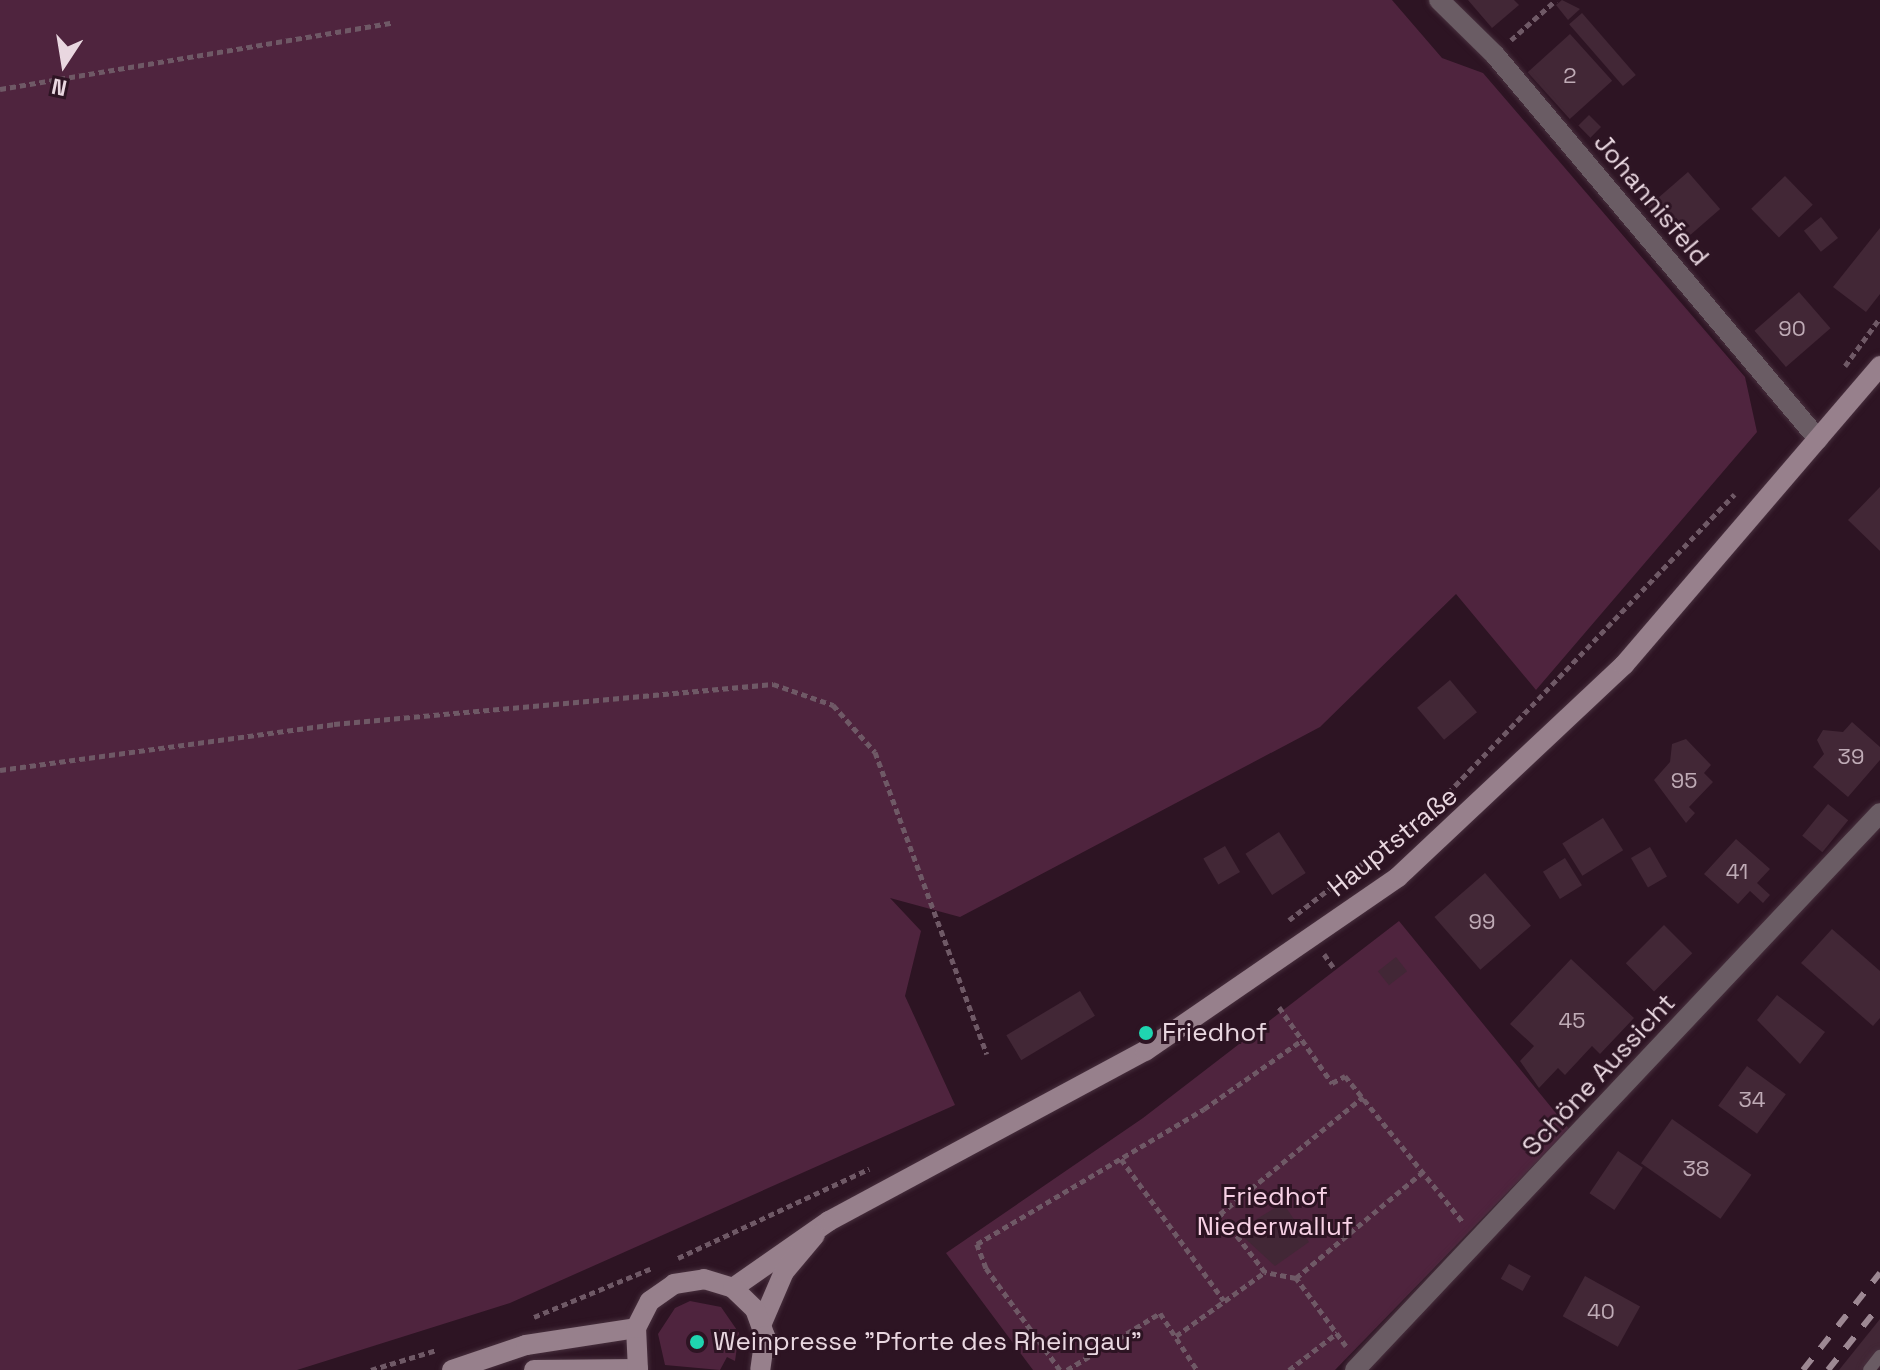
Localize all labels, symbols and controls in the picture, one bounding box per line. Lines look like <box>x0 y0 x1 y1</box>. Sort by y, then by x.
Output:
north arrow <box>24 24 104 104</box>
house number: 2 <box>1563 63 1577 89</box>
text: N <box>49 72 69 103</box>
street label: Johannisfeld <box>1587 128 1715 272</box>
house number: 90 <box>1778 316 1806 342</box>
house number: 39 <box>1838 744 1864 770</box>
house number: 95 <box>1671 768 1697 794</box>
street label: Hauptstraße <box>1322 780 1464 904</box>
house number: 41 <box>1726 859 1748 885</box>
house number: 99 <box>1469 909 1495 935</box>
street label: Schöne Aussicht <box>1516 987 1682 1163</box>
house number: 45 <box>1559 1008 1585 1034</box>
place label: Friedhof <box>1162 1017 1267 1049</box>
marker: Friedhof <box>1137 1024 1155 1042</box>
house number: 34 <box>1738 1087 1766 1113</box>
house number: 38 <box>1683 1156 1709 1182</box>
park label: Friedhof Niederwalluf <box>1197 1181 1353 1242</box>
house number: 40 <box>1587 1299 1615 1325</box>
place label: Weinpresse "Pforte des Rheingau" <box>713 1326 1142 1358</box>
marker: Weinpresse "Pforte des Rheingau" <box>688 1333 706 1351</box>

